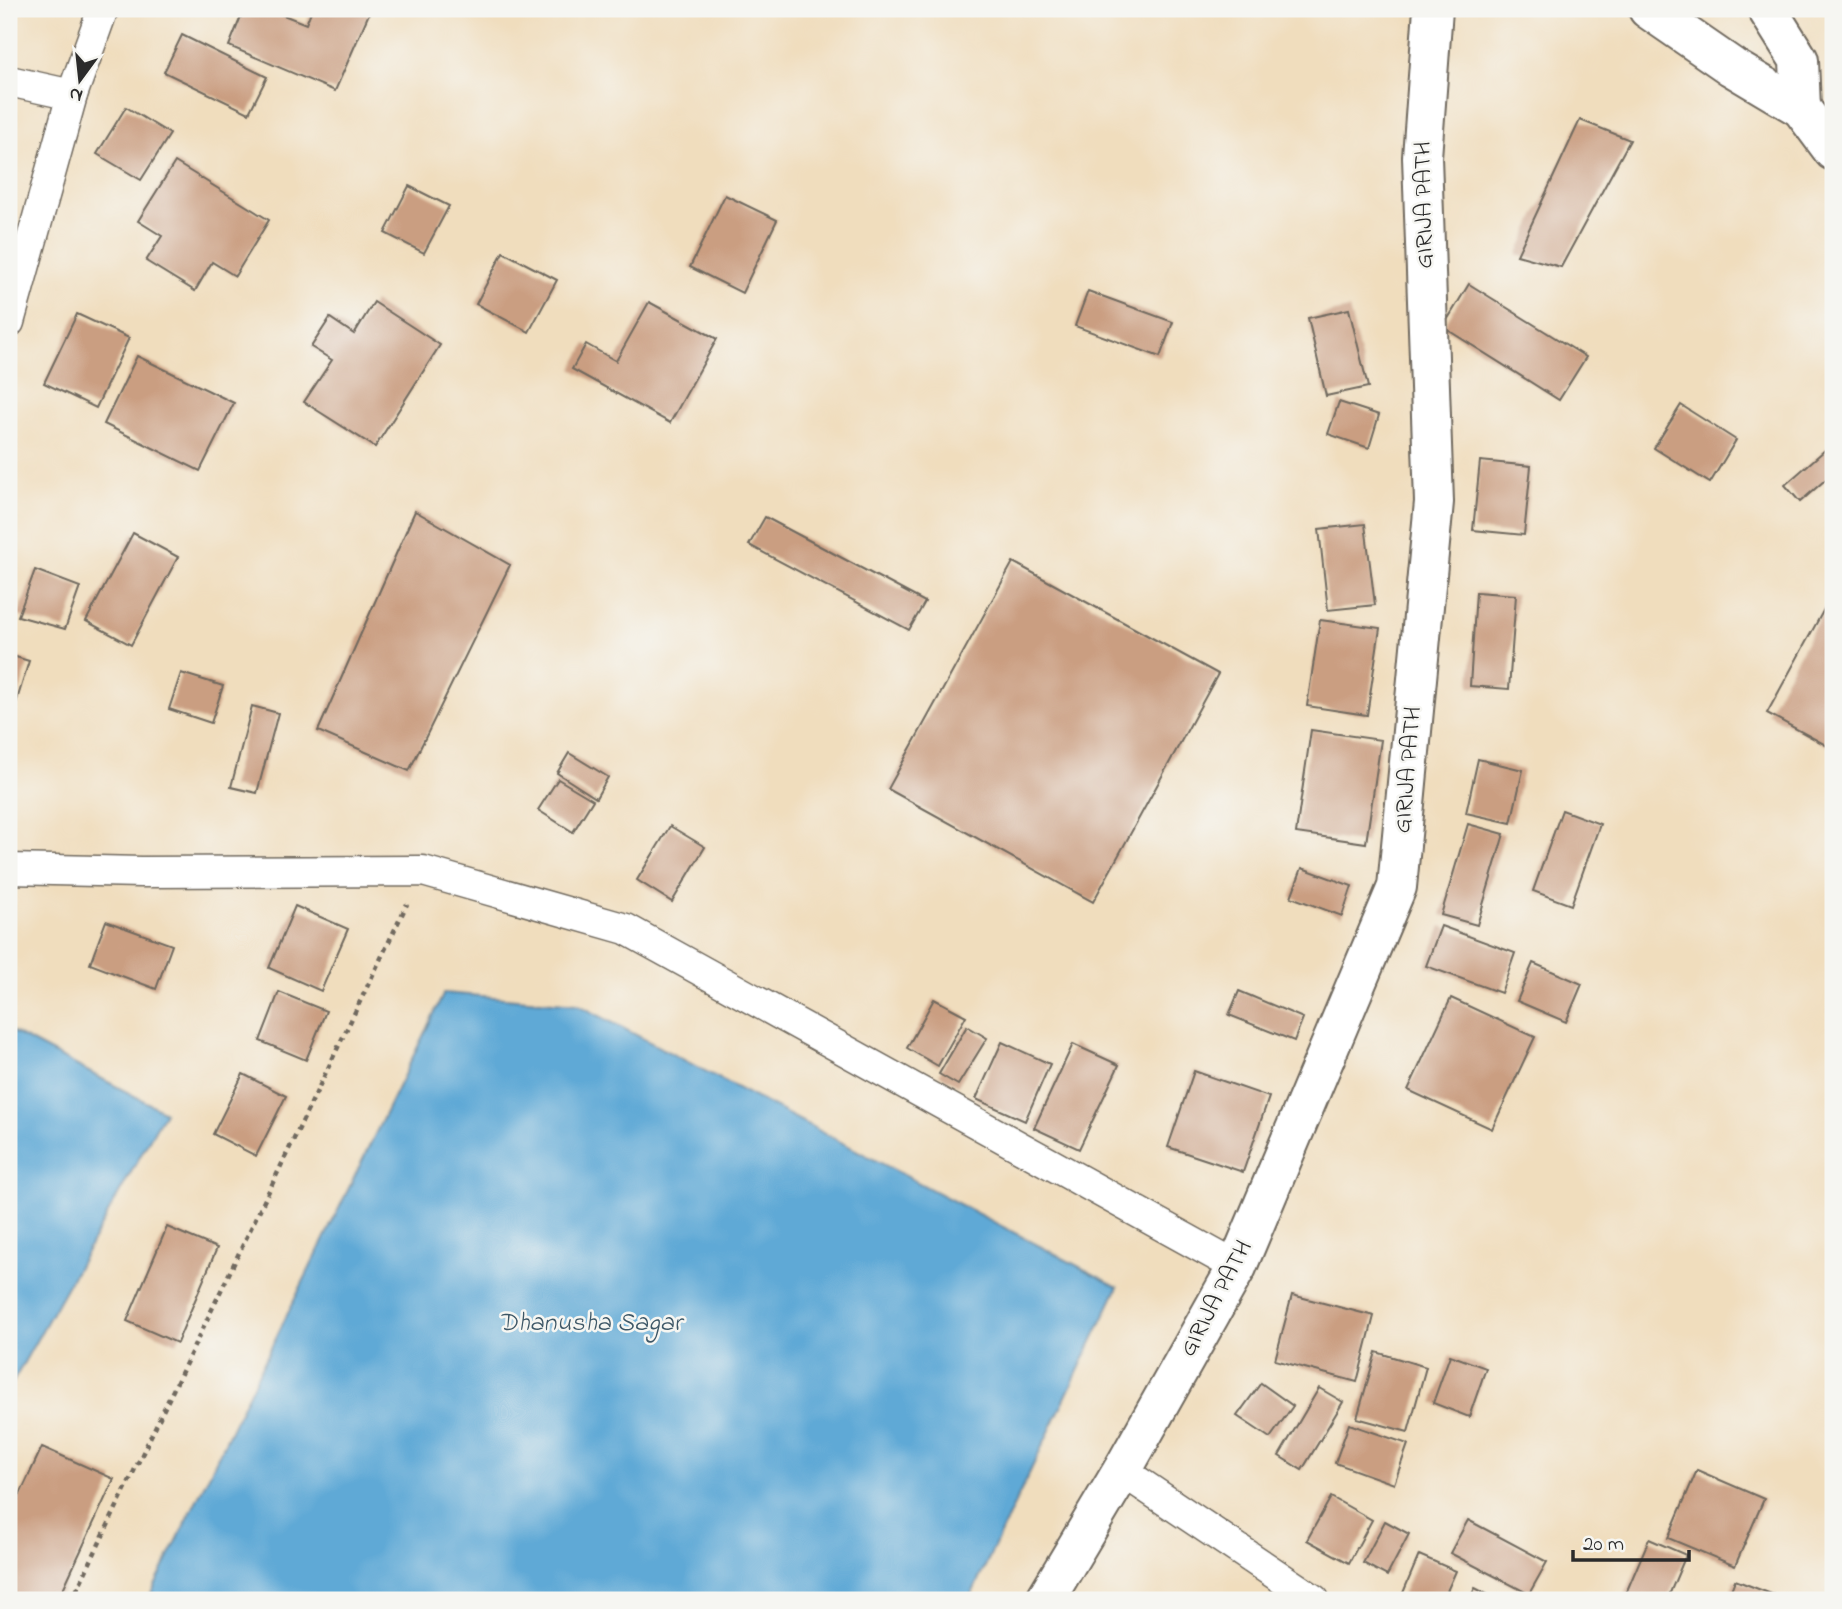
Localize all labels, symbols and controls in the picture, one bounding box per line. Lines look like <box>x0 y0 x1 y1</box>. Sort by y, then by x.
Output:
north arrow <box>46 46 116 116</box>
text: N <box>66 79 86 109</box>
street label: GIRIJA PATH <box>1406 141 1444 269</box>
street label: GIRIJA PATH <box>1386 705 1432 835</box>
street label: GIRIJA PATH <box>1172 1235 1262 1363</box>
water label: Dhanusha Sagar <box>498 1305 685 1343</box>
scale bar <box>1573 1518 1688 1562</box>
text: 20 m <box>1583 1530 1624 1560</box>

